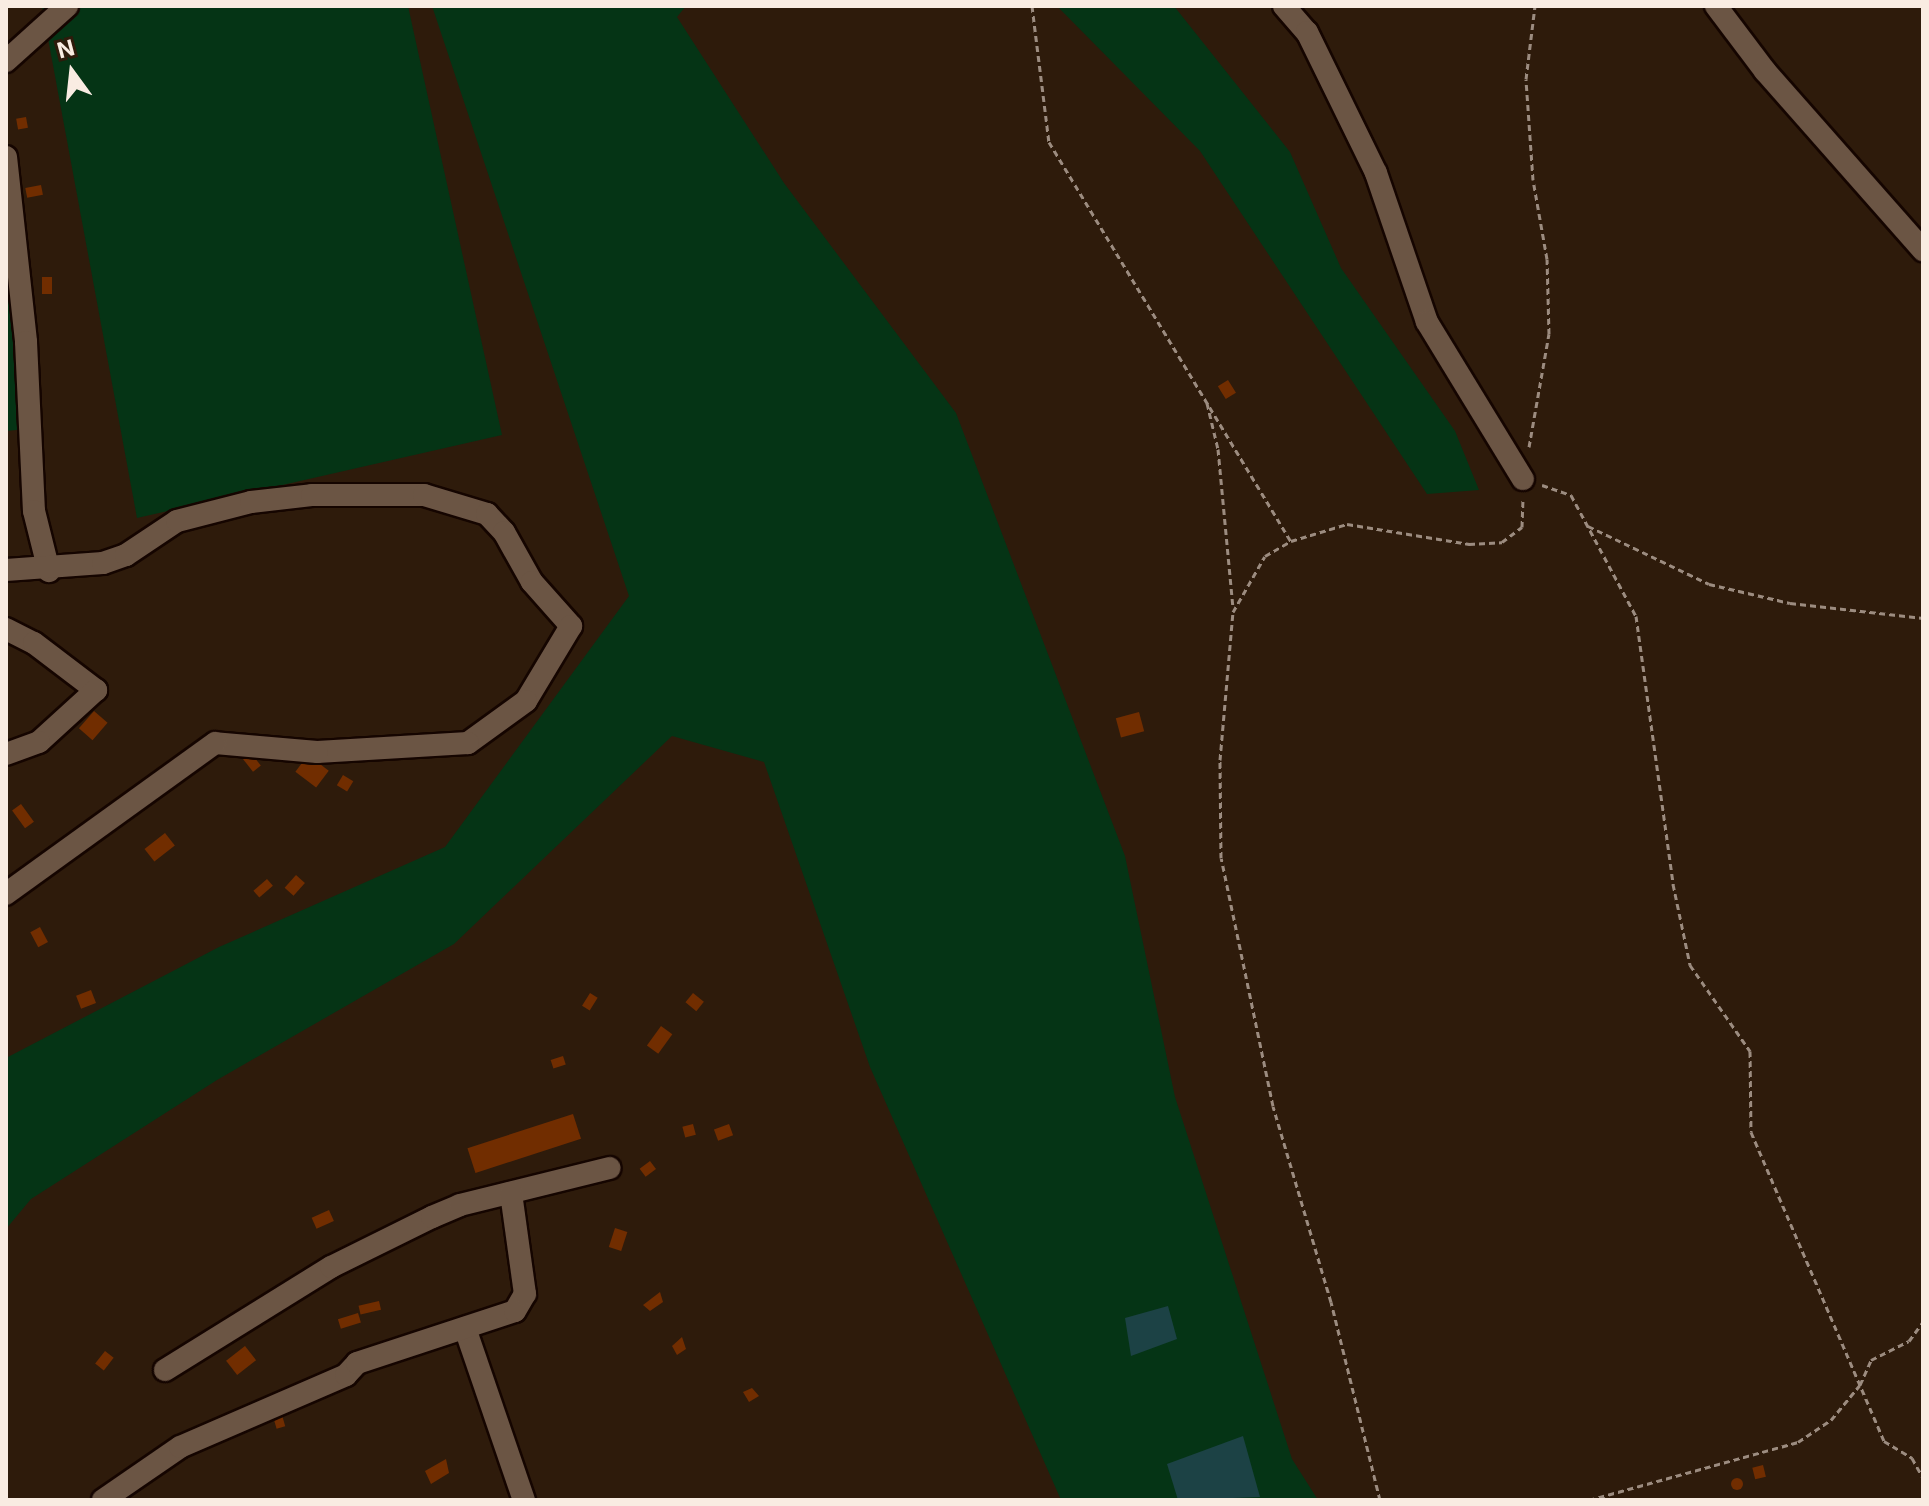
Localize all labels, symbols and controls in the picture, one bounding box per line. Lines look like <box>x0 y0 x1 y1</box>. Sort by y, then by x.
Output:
north arrow <box>32 32 112 112</box>
text: N <box>54 34 77 64</box>

